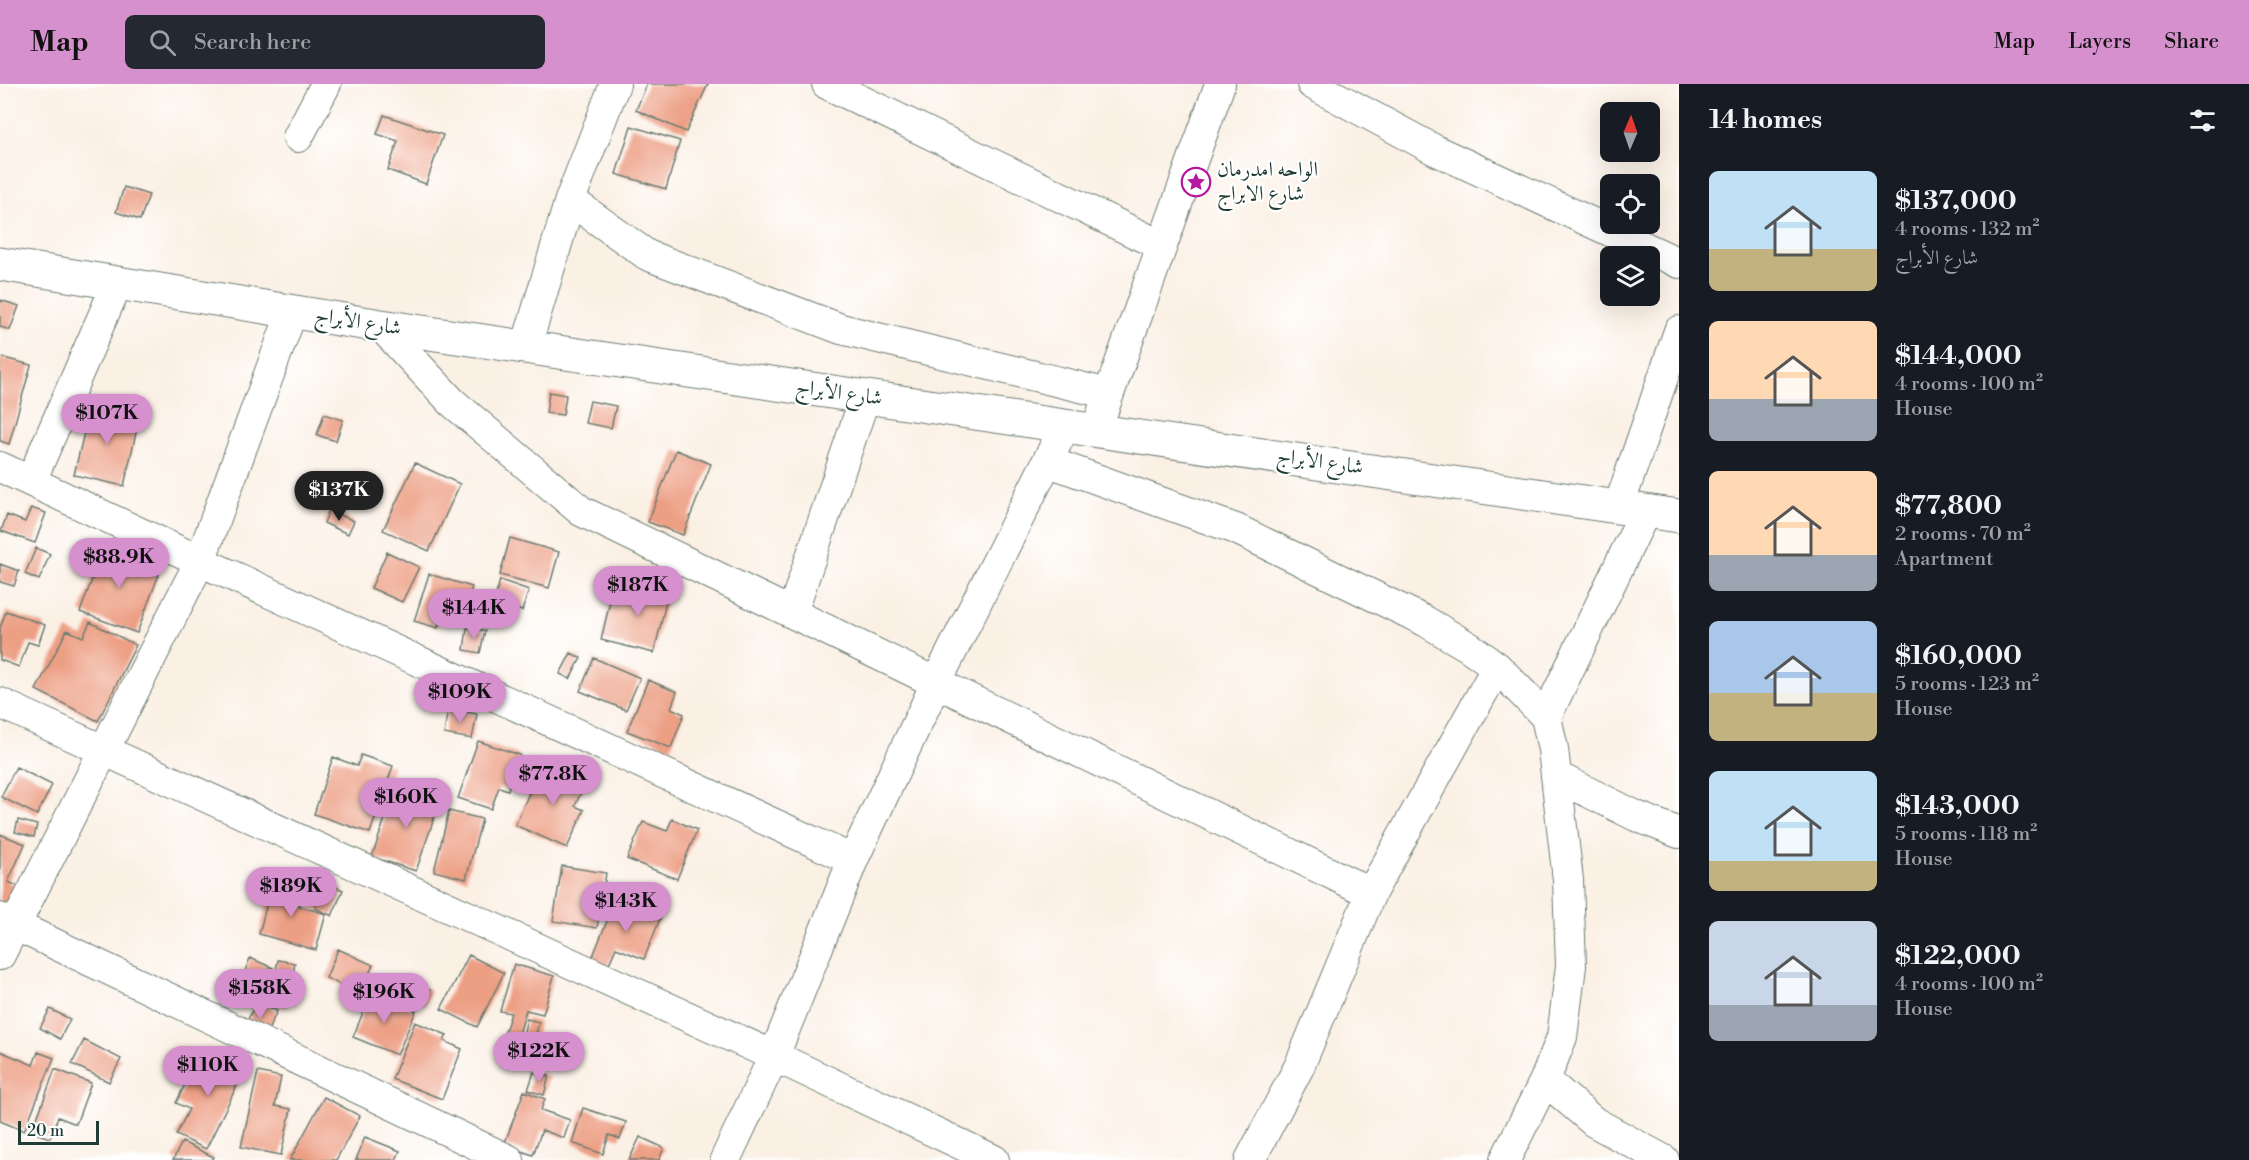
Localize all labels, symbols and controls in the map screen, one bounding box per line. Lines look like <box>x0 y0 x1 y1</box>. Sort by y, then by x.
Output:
search box <box>125 15 545 69</box>
text: Map <box>30 25 89 60</box>
icon: search <box>146 26 179 59</box>
text: Search here <box>194 29 311 56</box>
text: Map <box>1994 29 2035 55</box>
text: Layers <box>2068 29 2131 55</box>
text: Share <box>2164 29 2219 55</box>
north arrow <box>1600 102 1660 162</box>
map controls <box>1600 102 1660 306</box>
text: 14 homes <box>1709 104 1822 136</box>
icon: filters <box>2186 104 2219 137</box>
place label: الواحه امدرمان شارع الابراج <box>1217 157 1318 212</box>
place icon: الواحه امدرمان شارع الابراج <box>1180 166 1212 198</box>
button: locate <box>1600 174 1660 234</box>
text: $137,000 <box>1895 185 2017 217</box>
icon: home <box>1757 195 1829 267</box>
text: 4 rooms · 132 m² <box>1895 217 2039 242</box>
button: layers <box>1600 246 1660 306</box>
text: شارع الأبراج <box>1895 246 1978 271</box>
street label: شارع الأبراج <box>312 299 404 347</box>
text: $144,000 <box>1895 340 2022 372</box>
icon: home <box>1757 345 1829 417</box>
street label: شارع الأبراج <box>793 371 884 417</box>
text: 4 rooms · 100 m² <box>1895 372 2043 397</box>
pin: $107K <box>65 394 149 445</box>
text: House <box>1895 397 1953 422</box>
text: $107K <box>75 401 139 426</box>
street label: شارع الأبراج <box>1274 440 1365 486</box>
pin: $137K <box>297 471 381 522</box>
text: $137K <box>308 478 370 503</box>
text: $77,800 <box>1895 490 2002 522</box>
icon: home <box>1757 495 1829 567</box>
text: 2 rooms · 70 m² <box>1895 522 2031 547</box>
pin: $88.9K <box>70 538 168 589</box>
text: $88.9K <box>83 545 155 570</box>
text: Apartment <box>1895 547 1993 572</box>
pin: $187K <box>596 566 680 617</box>
text: $187K <box>607 573 669 598</box>
pin: $144K <box>432 589 516 640</box>
text: $144K <box>442 596 506 621</box>
text: $160,000 <box>1895 640 2022 672</box>
icon: home <box>1757 645 1829 717</box>
text: 5 rooms · 123 m² <box>1895 672 2039 697</box>
pin: $109K <box>418 673 502 724</box>
text: $109K <box>428 680 492 705</box>
text: House <box>1895 697 1953 722</box>
pin: $77.8K <box>504 755 602 806</box>
text: $77.8K <box>519 762 587 787</box>
pin: $160K <box>364 778 448 829</box>
text: $160K <box>374 785 438 810</box>
text: $143,000 <box>1895 790 2020 822</box>
icon: home <box>1757 795 1829 867</box>
text: 5 rooms · 118 m² <box>1895 822 2037 847</box>
text: House <box>1895 847 1953 872</box>
pin: $189K <box>249 867 333 918</box>
text: $189K <box>260 874 322 899</box>
pin: $143K <box>584 882 668 933</box>
text: $143K <box>595 889 657 914</box>
text: $122,000 <box>1895 940 2021 972</box>
icon: home <box>1757 945 1829 1017</box>
pin: $158K <box>218 969 302 1020</box>
text: 4 rooms · 100 m² <box>1895 972 2043 997</box>
pin: $196K <box>342 973 426 1024</box>
text: $158K <box>229 976 291 1001</box>
text: $196K <box>353 980 415 1005</box>
text: House <box>1895 997 1953 1022</box>
pin: $122K <box>497 1032 581 1083</box>
text: $122K <box>507 1039 571 1064</box>
pin: $110K <box>166 1046 250 1097</box>
text: $110K <box>177 1053 239 1078</box>
scale bar <box>18 1118 99 1146</box>
text: 20 m <box>27 1121 64 1141</box>

